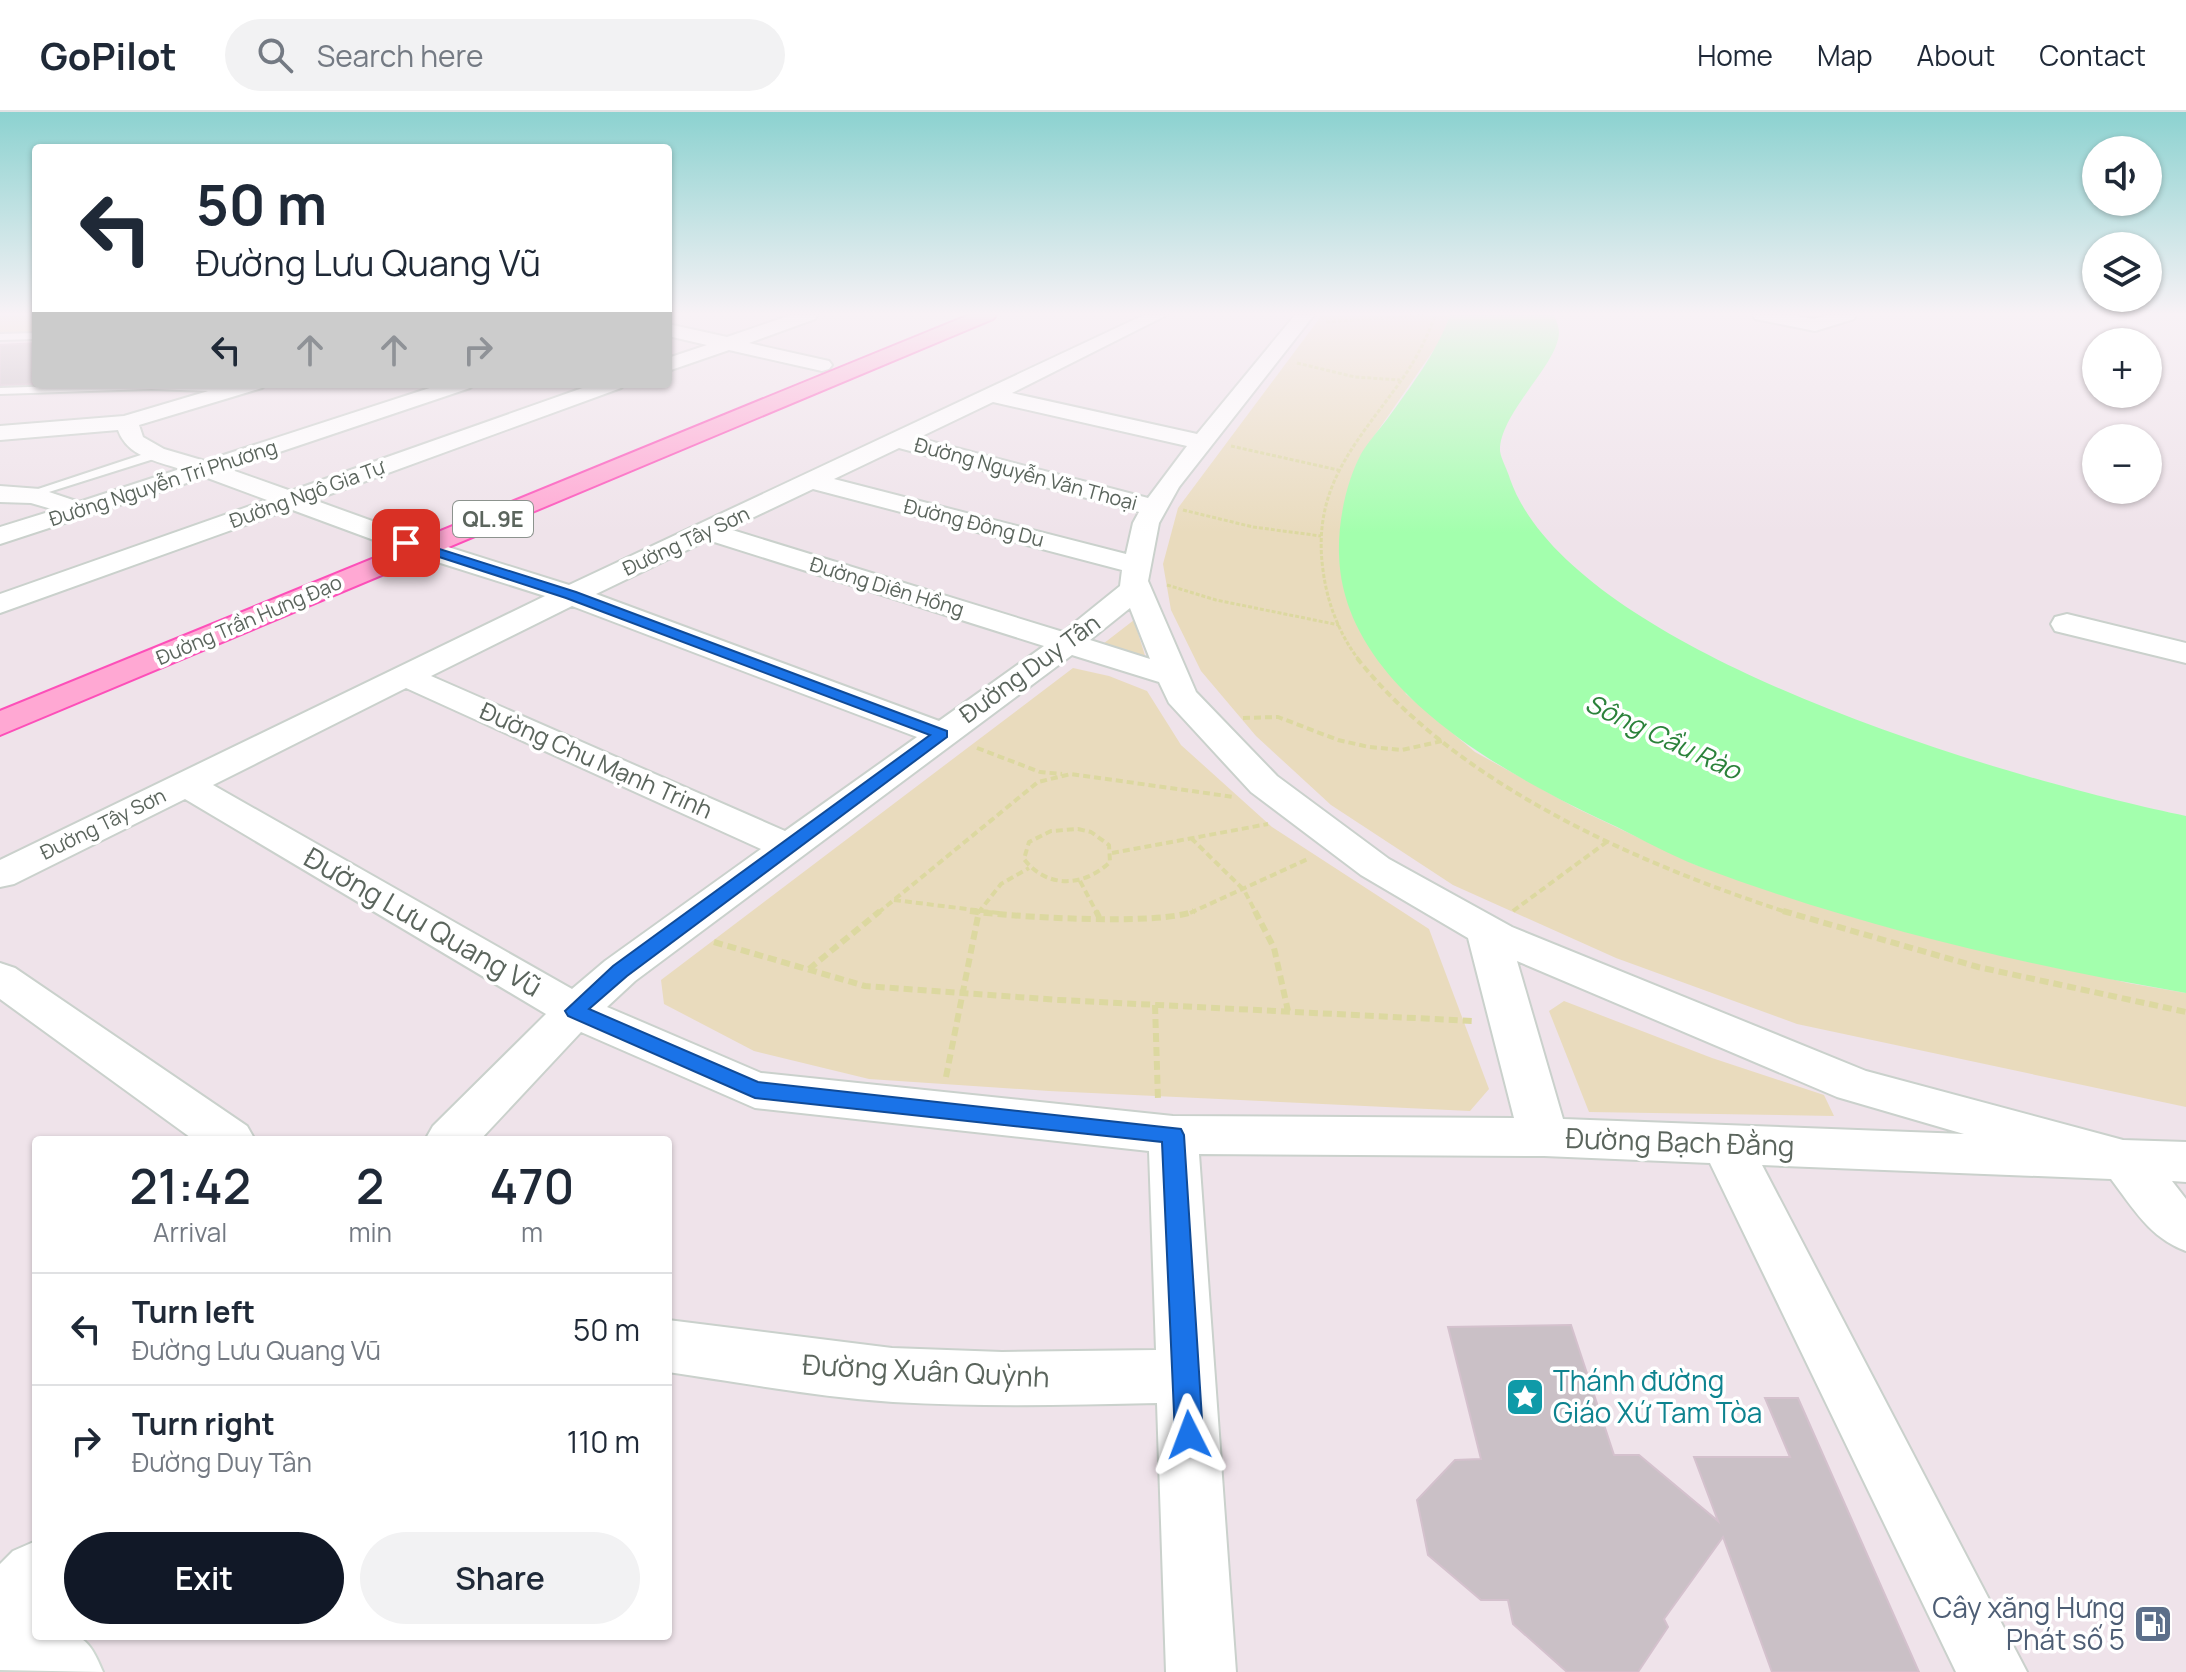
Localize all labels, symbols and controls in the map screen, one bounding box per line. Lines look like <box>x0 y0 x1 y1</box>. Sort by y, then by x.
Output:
search box <box>225 19 785 91</box>
text: GoPilot <box>40 29 177 81</box>
icon: search <box>253 33 297 77</box>
text: Search here <box>317 35 484 76</box>
text: Home <box>1697 36 1773 74</box>
text: Map <box>1817 36 1873 74</box>
text: About <box>1917 36 1995 74</box>
text: Contact <box>2039 36 2146 74</box>
map controls <box>2082 136 2162 504</box>
button: sound <box>2082 136 2162 216</box>
text: 50 m <box>196 165 327 242</box>
icon: left <box>64 176 168 280</box>
button: layers <box>2082 232 2162 312</box>
text: Đường Lưu Quang Vũ <box>196 238 541 287</box>
icon: left <box>204 328 248 372</box>
icon: ahead <box>288 328 332 372</box>
icon: ahead <box>372 328 416 372</box>
icon: right <box>456 328 500 372</box>
button: + <box>2082 328 2162 408</box>
button: − <box>2082 424 2162 504</box>
street label: Đường Nguyễn Văn Thoại <box>912 431 1140 516</box>
street label: Đường Nguyễn Tri Phương <box>45 433 280 532</box>
street label: Đường Ngô Gia Tự <box>226 453 389 534</box>
street label: Đường Đông Du <box>901 492 1047 553</box>
street label: Đường Tây Sơn <box>618 499 753 582</box>
road number: QL.9E <box>453 501 533 537</box>
pin <box>372 509 440 577</box>
icon: arrive <box>384 521 428 565</box>
street label: Đường Diên Hồng <box>807 550 967 623</box>
street label: Đường Trần Hưng Đạo <box>152 568 346 671</box>
street label: Đường Duy Tân <box>952 606 1106 730</box>
water label: Sông Cầu Rào <box>1580 684 1748 788</box>
street label: Đường Chu Mạnh Trinh <box>475 693 718 826</box>
street label: Đường Tây Sơn <box>35 781 170 866</box>
street label: Đường Lưu Quang Vũ <box>298 838 549 1005</box>
street label: Đường Bạch Đằng <box>1565 1118 1795 1164</box>
text: 21:42 <box>130 1153 251 1218</box>
text: 2 <box>356 1153 384 1218</box>
text: 470 <box>490 1153 574 1218</box>
text: Arrival <box>153 1214 227 1250</box>
text: min <box>348 1214 392 1250</box>
text: m <box>521 1214 543 1250</box>
text: Turn left <box>132 1291 255 1332</box>
icon: left <box>64 1307 108 1351</box>
text: 50 m <box>573 1309 640 1350</box>
text: Đường Lưu Quang Vũ <box>132 1332 381 1368</box>
street label: Đường Xuân Quỳnh <box>802 1345 1051 1395</box>
place label: Thánh đường Giáo Xứ Tam Tòa <box>1553 1361 1762 1431</box>
place icon: Thánh đường Giáo Xứ Tam Tòa <box>1504 1376 1546 1418</box>
position arrow <box>1147 1393 1231 1477</box>
text: Turn right <box>132 1403 275 1444</box>
icon: right <box>64 1419 108 1463</box>
text: 110 m <box>567 1421 640 1462</box>
text: Đường Duy Tân <box>132 1444 312 1480</box>
button: Exit <box>64 1532 344 1624</box>
button: Share <box>360 1532 640 1624</box>
place label: Cây xăng Hưng Phát số 5 <box>1932 1588 2125 1658</box>
fuel station icon: Cây xăng Hưng Phát số 5 <box>2132 1603 2174 1645</box>

